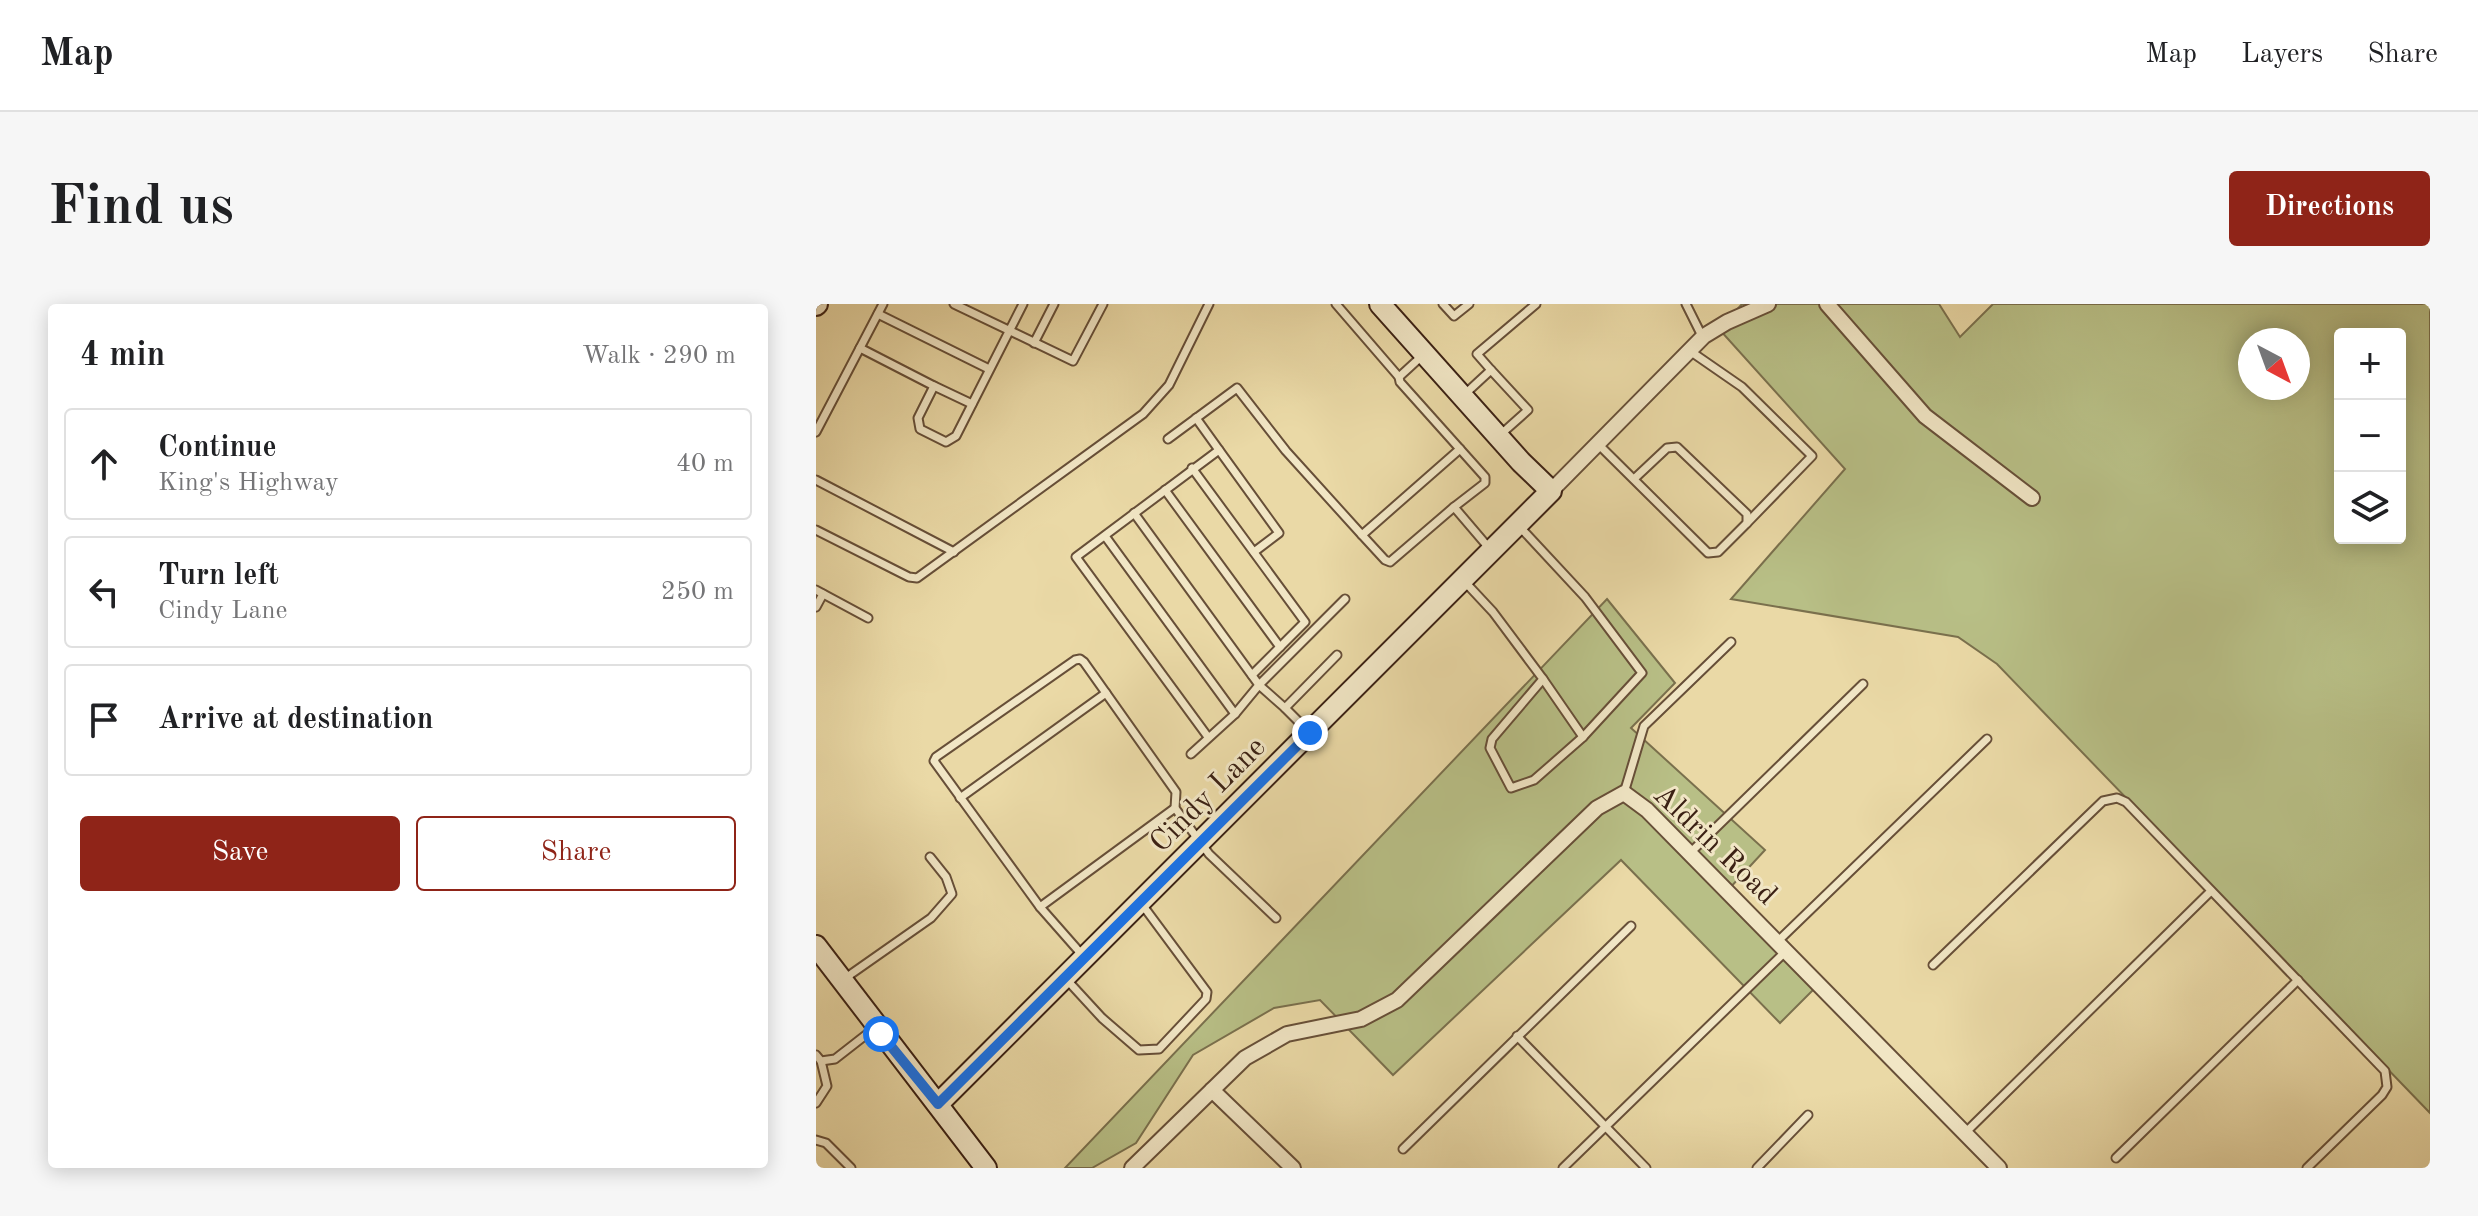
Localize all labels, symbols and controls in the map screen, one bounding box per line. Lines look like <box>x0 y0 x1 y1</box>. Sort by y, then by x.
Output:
text: Map <box>40 36 114 74</box>
text: Map <box>2145 41 2197 69</box>
text: Layers <box>2241 41 2323 69</box>
text: Share <box>2367 41 2438 69</box>
button: Directions <box>2229 171 2430 246</box>
text: Find us <box>48 180 234 236</box>
north arrow <box>2238 328 2310 400</box>
map controls <box>2334 328 2406 544</box>
button: + <box>2334 328 2406 400</box>
text: 4 min <box>80 339 165 373</box>
text: Walk · 290 m <box>582 343 736 369</box>
button: − <box>2334 400 2406 472</box>
text: Continue <box>158 433 277 463</box>
icon: ahead <box>82 442 126 486</box>
text: 40 m <box>676 451 734 477</box>
text: King's Highway <box>158 470 339 496</box>
button: layers <box>2334 472 2406 544</box>
text: Turn left <box>158 561 279 591</box>
icon: left <box>82 570 126 614</box>
text: 250 m <box>661 579 734 605</box>
text: Cindy Lane <box>158 598 287 624</box>
icon: arrive <box>82 698 126 742</box>
text: Arrive at destination <box>158 705 433 735</box>
route end <box>1292 715 1328 751</box>
street label: Cindy Lane <box>1145 732 1272 859</box>
street label: Aldrin Road <box>1647 780 1782 911</box>
button: Save <box>80 816 400 891</box>
button: Share <box>416 816 736 891</box>
route start <box>863 1016 899 1052</box>

